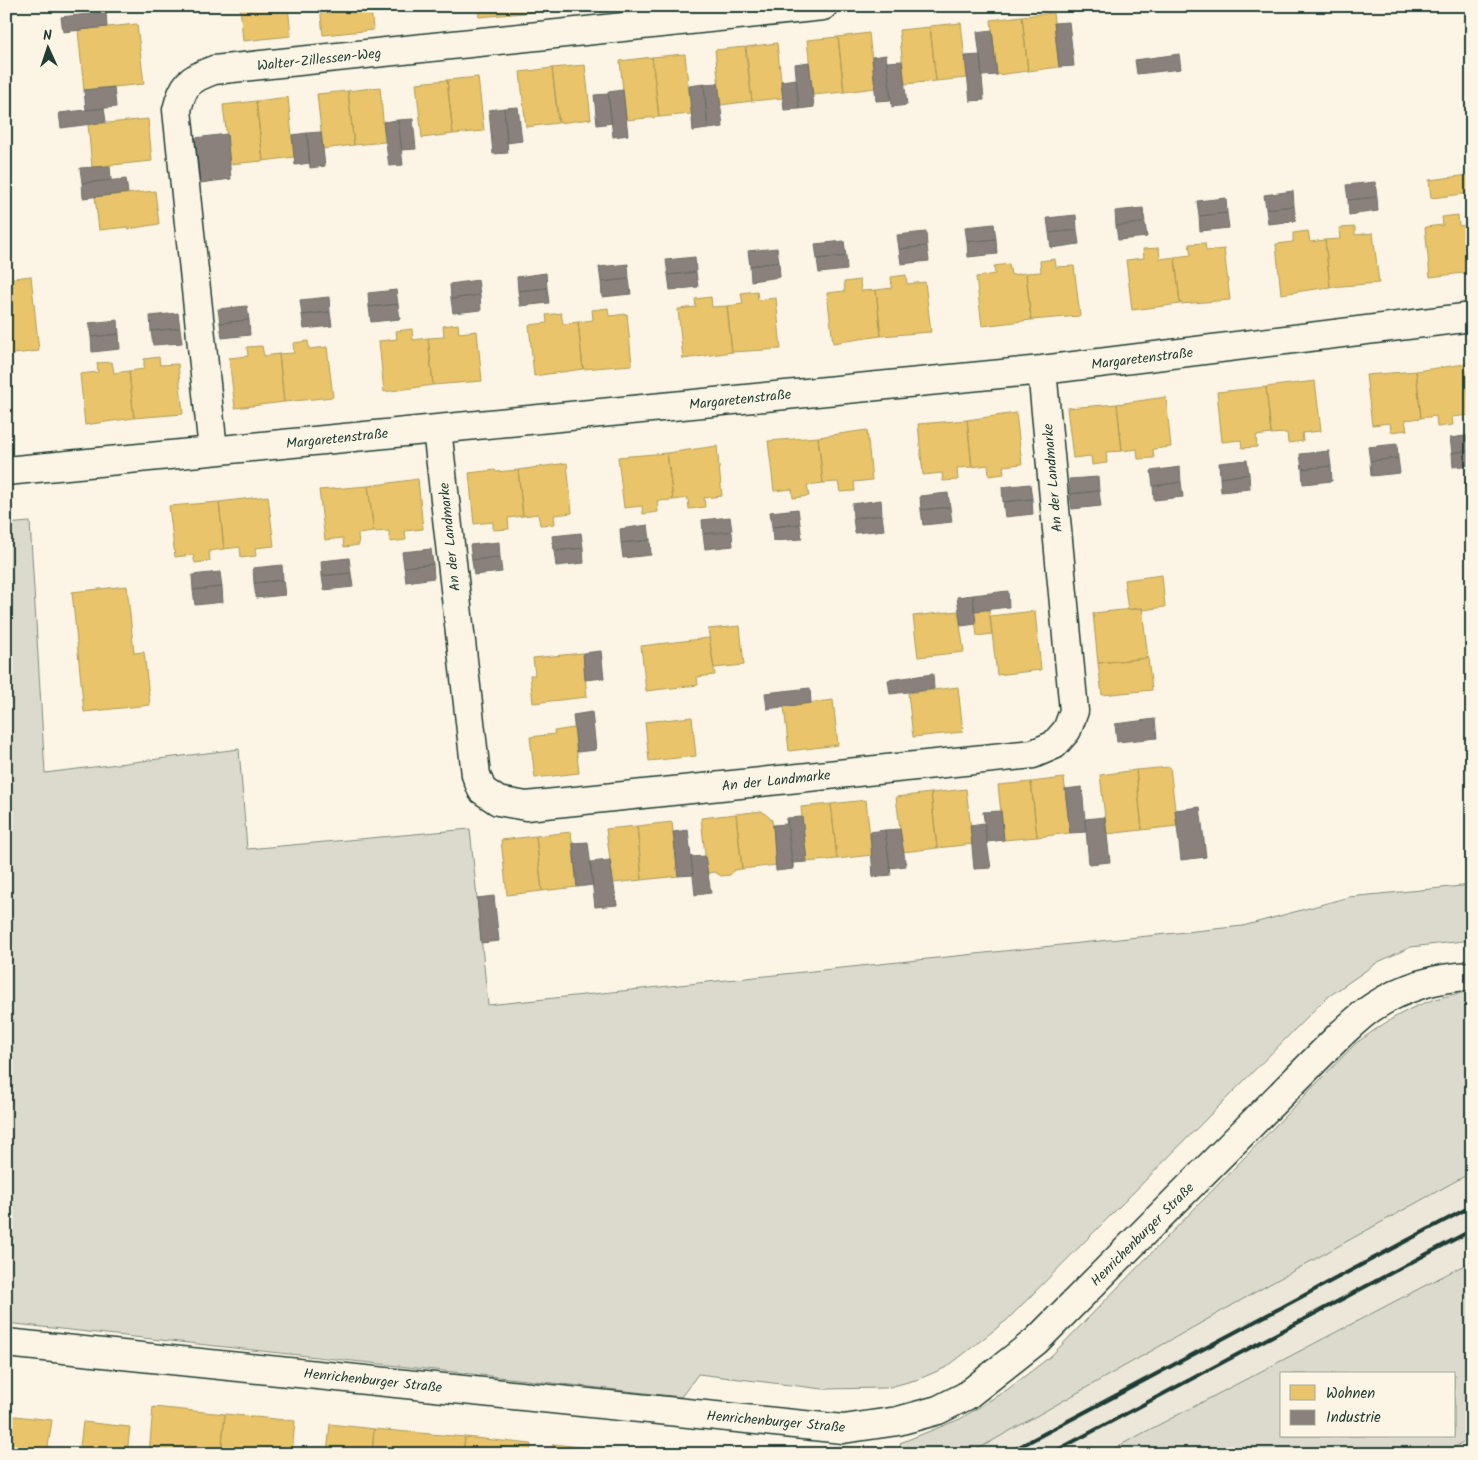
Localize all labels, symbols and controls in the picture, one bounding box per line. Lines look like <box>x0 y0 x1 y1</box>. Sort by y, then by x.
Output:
north arrow <box>22 22 72 72</box>
text: N <box>42 25 53 47</box>
street label: Walter-Zillessen-Weg <box>256 43 382 77</box>
street label: Margaretenstraße <box>1090 342 1195 376</box>
street label: Margaretenstraße <box>688 384 793 416</box>
street label: An der Landmarke <box>1037 422 1069 533</box>
street label: Margaretenstraße <box>285 423 390 455</box>
street label: An der Landmarke <box>433 481 467 592</box>
street label: An der Landmarke <box>721 764 832 798</box>
street label: Henrichenburger Straße <box>1086 1177 1200 1292</box>
street label: Henrichenburger Straße <box>303 1363 444 1399</box>
legend <box>1280 1372 1456 1438</box>
text: Wohnen <box>1326 1382 1375 1406</box>
street label: Henrichenburger Straße <box>706 1405 847 1439</box>
text: Industrie <box>1326 1406 1381 1430</box>

